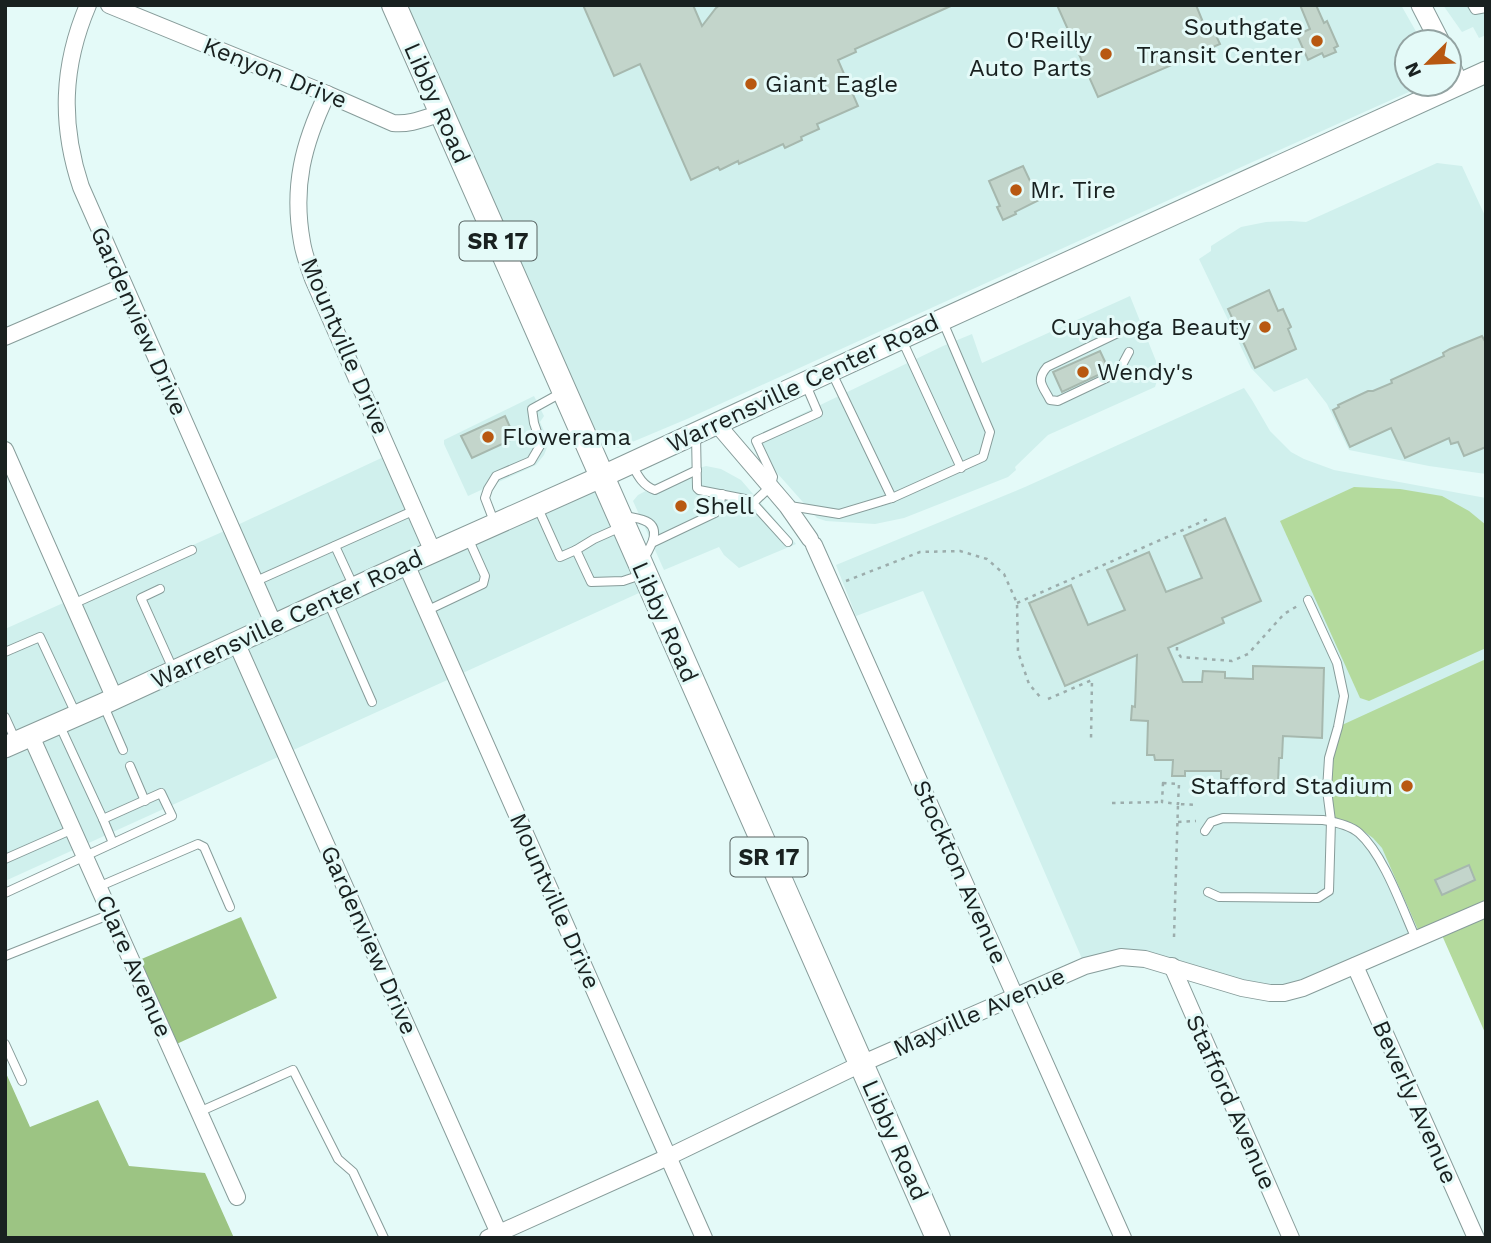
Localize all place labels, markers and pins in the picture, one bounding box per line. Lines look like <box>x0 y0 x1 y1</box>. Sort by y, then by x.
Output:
place label: Southgate Transit Center <box>1136 13 1303 69</box>
place label: O'Reilly Auto Parts <box>969 26 1093 82</box>
marker: Southgate Transit Center <box>1309 33 1325 49</box>
marker: O'Reilly Auto Parts <box>1098 46 1114 62</box>
place label: Giant Eagle <box>765 70 898 98</box>
marker: Giant Eagle <box>743 76 759 92</box>
place label: Mr. Tire <box>1030 176 1116 204</box>
marker: Mr. Tire <box>1008 182 1024 198</box>
place label: Cuyahoga Beauty <box>1050 313 1252 341</box>
marker: Cuyahoga Beauty <box>1257 319 1273 335</box>
place label: Wendy's <box>1097 358 1193 386</box>
marker: Wendy's <box>1075 364 1091 380</box>
place label: Flowerama <box>502 423 631 451</box>
marker: Flowerama <box>480 429 496 445</box>
place label: Shell <box>695 492 754 520</box>
marker: Shell <box>673 498 689 514</box>
place label: Stafford Stadium <box>1190 772 1393 800</box>
marker: Stafford Stadium <box>1399 778 1415 794</box>

